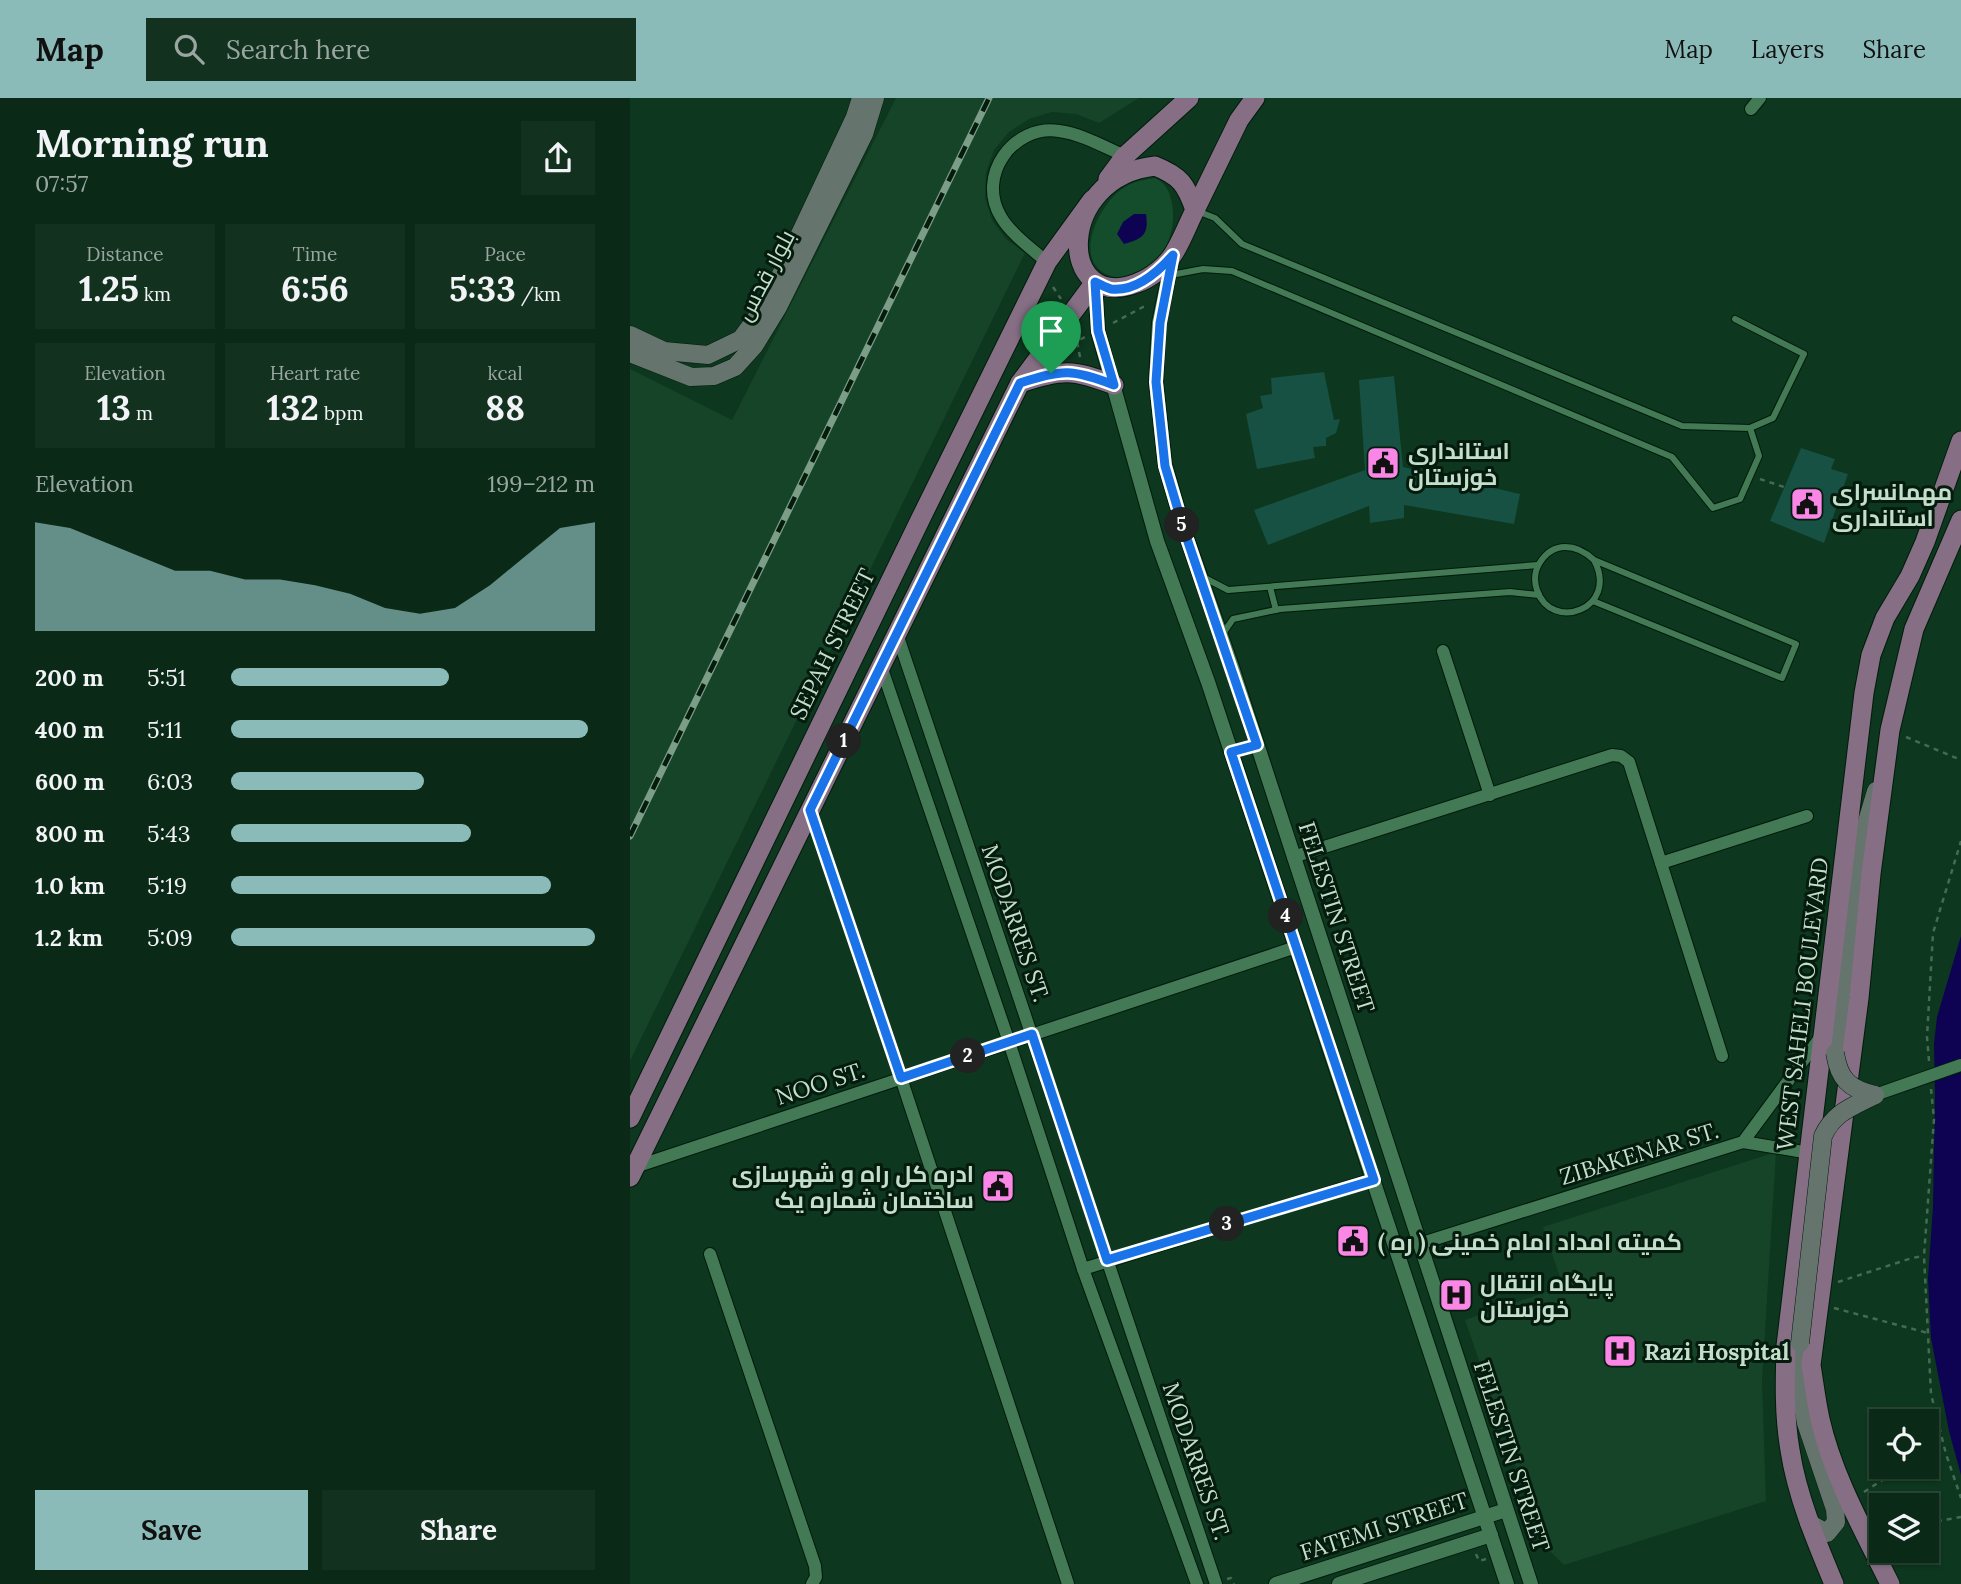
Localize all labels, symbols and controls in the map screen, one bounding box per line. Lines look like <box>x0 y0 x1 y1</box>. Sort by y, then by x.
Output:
search box <box>146 18 636 81</box>
text: Map <box>35 28 104 70</box>
icon: search <box>170 30 208 68</box>
text: Search here <box>226 33 370 66</box>
text: Map <box>1664 34 1713 65</box>
text: Layers <box>1751 34 1824 65</box>
text: Share <box>1862 34 1926 65</box>
text: Morning run <box>35 119 269 167</box>
button: share <box>521 121 595 195</box>
text: 07:57 <box>35 169 88 198</box>
street label: بلوار قدس <box>729 225 801 325</box>
text: Distance <box>86 242 164 266</box>
text: Time <box>293 242 337 266</box>
text: Pace <box>484 242 526 266</box>
text: 1.25 <box>79 266 139 311</box>
text: 6:56 <box>281 266 349 311</box>
text: 5:33 <box>449 266 516 311</box>
text: km <box>139 282 171 306</box>
text: /km <box>516 282 561 306</box>
pin <box>1021 301 1081 373</box>
icon: arrive <box>1032 312 1070 350</box>
text: Elevation <box>84 361 166 385</box>
text: Heart rate <box>270 361 360 385</box>
text: kcal <box>487 361 523 385</box>
text: 13 <box>97 385 131 430</box>
text: 132 <box>267 385 319 430</box>
text: 88 <box>485 385 525 430</box>
text: m <box>131 401 153 425</box>
text: bpm <box>319 401 363 425</box>
place label: استانداری خوزستان <box>1408 436 1510 491</box>
public building icon: استانداری خوزستان <box>1364 444 1402 482</box>
text: Elevation <box>35 469 134 498</box>
text: 199–212 m <box>488 469 595 498</box>
place label: مهمانسرای استانداری <box>1832 477 1952 532</box>
public building icon: مهمانسرای استانداری <box>1788 485 1826 523</box>
pin: 5 <box>1164 508 1200 542</box>
text: 5 <box>1176 512 1187 536</box>
street label: SEPAH STREET <box>783 564 881 724</box>
text: 200 m <box>35 663 104 692</box>
text: 5:51 <box>147 663 186 692</box>
text: 400 m <box>35 715 104 744</box>
text: 5:11 <box>147 715 182 744</box>
pin: 1 <box>826 724 862 758</box>
text: 1 <box>840 728 847 752</box>
text: 600 m <box>35 767 105 796</box>
text: 6:03 <box>147 767 193 796</box>
street label: FELESTIN STREET <box>1292 818 1382 1016</box>
text: 800 m <box>35 819 105 848</box>
text: 5:43 <box>147 819 191 848</box>
street label: MODARRES ST. <box>975 840 1057 1006</box>
street label: WEST SAHELI BOULEVARD <box>1770 856 1834 1152</box>
text: 1.0 km <box>35 871 105 900</box>
text: 5:19 <box>147 871 187 900</box>
pin: 4 <box>1268 898 1304 934</box>
text: 4 <box>1280 903 1291 927</box>
text: 1.2 km <box>35 923 103 952</box>
text: 5:09 <box>147 923 193 952</box>
pin: 2 <box>950 1038 986 1074</box>
text: 2 <box>962 1043 973 1067</box>
street label: NOO ST. <box>772 1055 868 1111</box>
street label: ZIBAKENAR ST. <box>1556 1115 1722 1191</box>
place label: ادره کل راه و شهرسازی ساختمان شماره یک <box>732 1159 974 1214</box>
public building icon: ادره کل راه و شهرسازی ساختمان شماره یک <box>979 1167 1017 1205</box>
pin: 3 <box>1210 1206 1244 1242</box>
text: 3 <box>1221 1211 1232 1235</box>
public building icon: کمیته امداد امام خمینی ( ره ) <box>1334 1222 1372 1260</box>
place label: کمیته امداد امام خمینی ( ره ) <box>1378 1227 1682 1258</box>
place label: پایگاه انتقال خوزستان <box>1480 1268 1613 1323</box>
hospital icon: پایگاه انتقال خوزستان <box>1437 1276 1475 1314</box>
hospital icon: Razi Hospital <box>1601 1332 1639 1370</box>
place label: Razi Hospital <box>1644 1337 1789 1366</box>
street label: FELESTIN STREET <box>1467 1357 1557 1555</box>
street label: MODARRES ST. <box>1156 1378 1238 1544</box>
map controls <box>1869 1409 1939 1563</box>
button: locate <box>1869 1409 1939 1479</box>
street label: FATEMI STREET <box>1296 1485 1472 1567</box>
button: Save <box>35 1490 308 1570</box>
button: Share <box>322 1490 595 1570</box>
button: layers <box>1869 1493 1939 1563</box>

